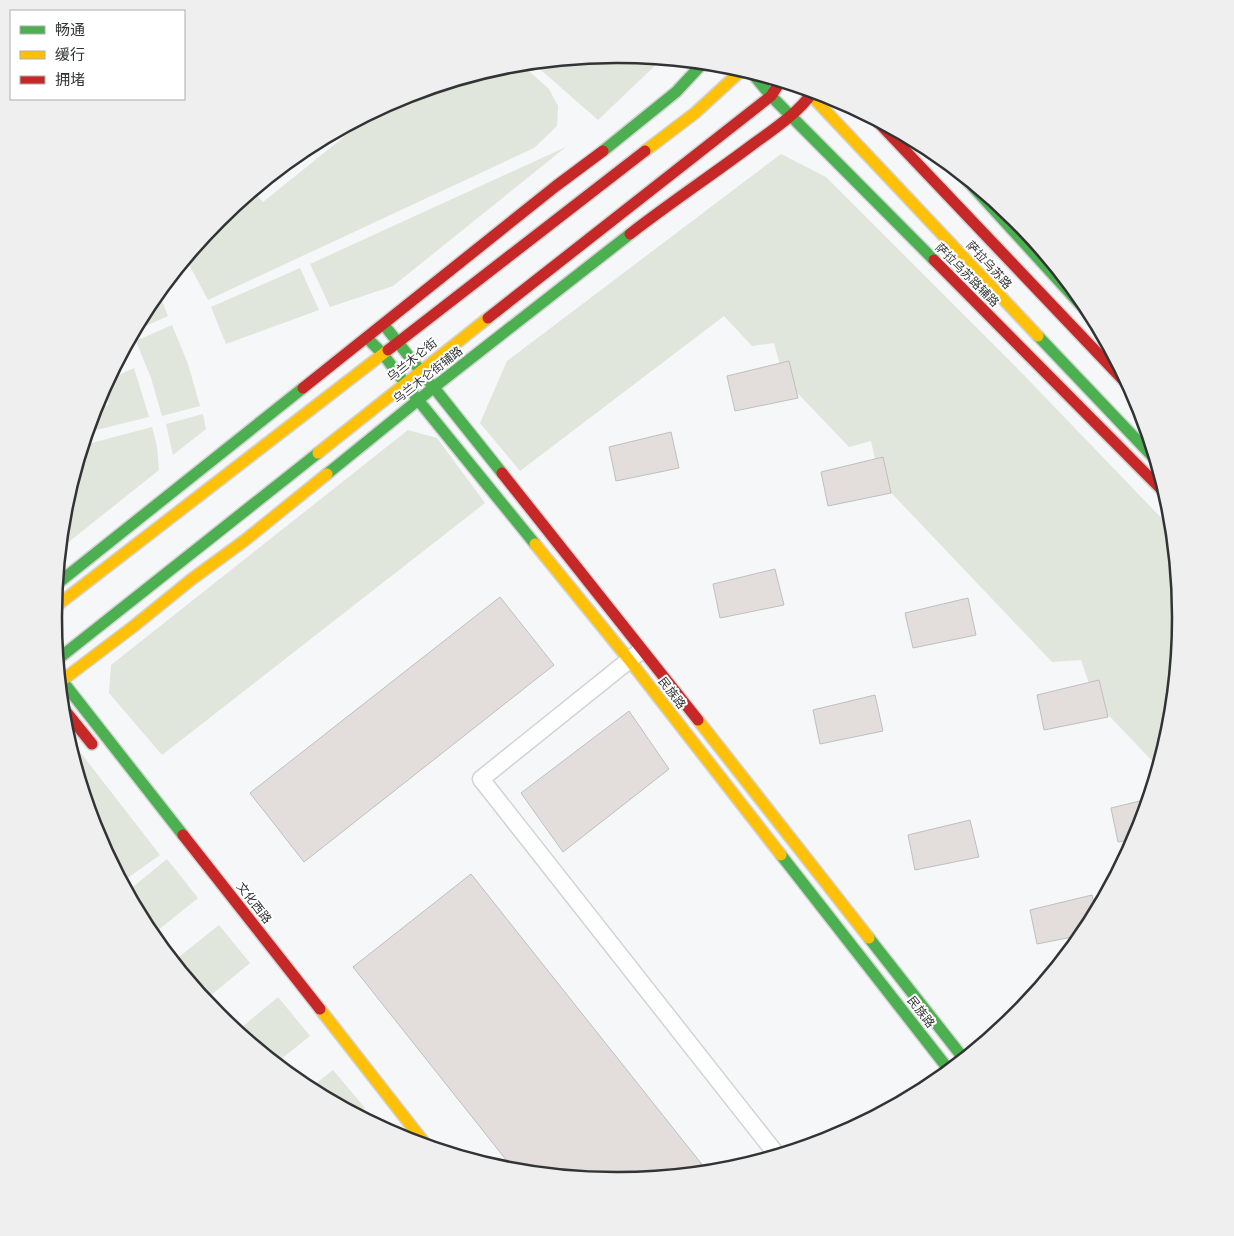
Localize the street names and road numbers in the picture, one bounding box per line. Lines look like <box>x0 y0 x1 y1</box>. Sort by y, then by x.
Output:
street label: 萨拉乌苏路 <box>964 238 1015 291</box>
street label: 萨拉乌苏路辅路 <box>933 240 1002 309</box>
street label: 乌兰木仑街 <box>384 335 439 384</box>
street label: 乌兰木仑街辅路 <box>390 343 465 406</box>
street label: 民族路 <box>656 674 689 711</box>
street label: 文化西路 <box>234 879 275 926</box>
street label: 民族路 <box>905 993 938 1030</box>

